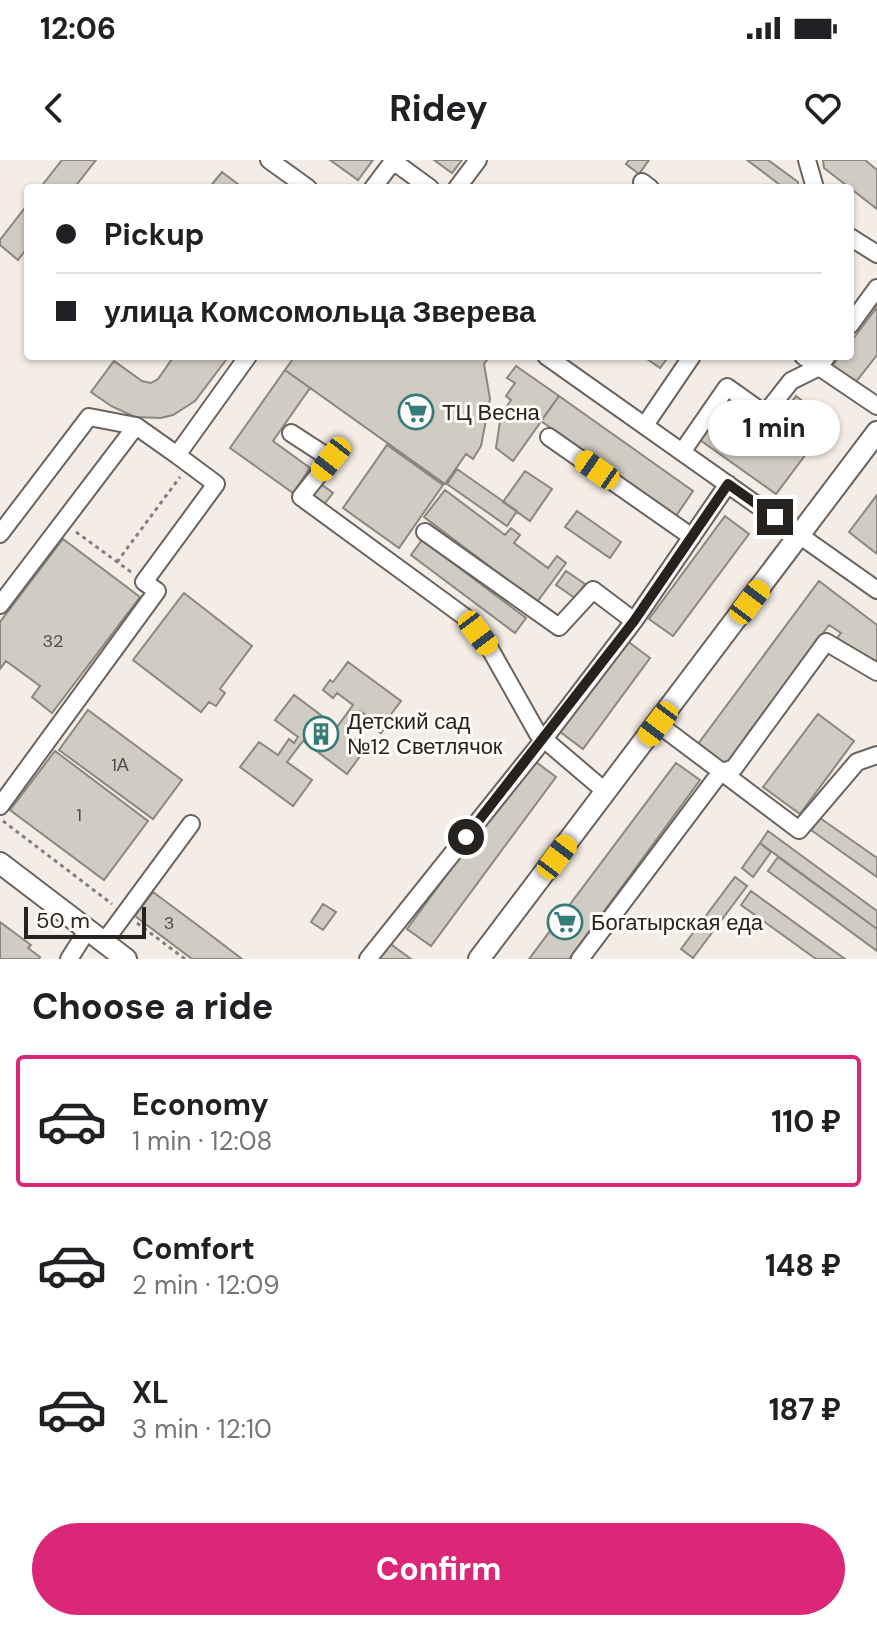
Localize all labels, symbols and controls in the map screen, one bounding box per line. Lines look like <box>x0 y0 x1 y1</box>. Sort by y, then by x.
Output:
text: 12:06 <box>40 9 116 48</box>
text: Ridey <box>389 85 488 132</box>
icon: back <box>32 86 76 130</box>
icon: heart <box>801 86 845 130</box>
text: Pickup <box>104 215 204 254</box>
text: улица Комсомольца Зверева <box>104 292 536 331</box>
supermarket icon: ТЦ Весна <box>397 393 435 431</box>
place label: ТЦ Весна <box>442 398 541 427</box>
callout: 1 min <box>709 401 841 457</box>
text: 1 min <box>742 411 806 445</box>
car <box>307 433 355 485</box>
car <box>570 446 624 494</box>
route end <box>757 499 793 535</box>
car <box>726 576 774 628</box>
car <box>454 607 502 659</box>
house number: 32 <box>42 629 64 653</box>
car <box>634 698 682 750</box>
place label: Детский сад №12 Светлячок <box>347 707 503 761</box>
building icon: Детский сад №12 Светлячок <box>302 715 340 753</box>
house number: 1А <box>111 753 129 777</box>
house number: 1 <box>76 803 82 827</box>
route start <box>448 819 484 855</box>
car <box>533 831 581 883</box>
scale bar <box>24 903 146 939</box>
supermarket icon: Богатырская еда <box>546 903 584 941</box>
text: 50 m <box>36 906 90 935</box>
place label: Богатырская еда <box>591 908 764 937</box>
house number: 3 <box>164 911 174 935</box>
text: Choose a ride <box>32 983 273 1030</box>
icon: car <box>36 1085 108 1157</box>
text: Economy <box>132 1085 269 1124</box>
text: 110 ₽ <box>771 1102 841 1141</box>
text: 1 min · 12:08 <box>132 1124 272 1158</box>
icon: car <box>36 1229 108 1301</box>
text: Comfort <box>132 1229 255 1268</box>
text: 148 ₽ <box>765 1246 841 1285</box>
text: 2 min · 12:09 <box>132 1268 280 1302</box>
icon: car <box>36 1373 108 1445</box>
text: XL <box>132 1373 169 1412</box>
text: 187 ₽ <box>769 1390 841 1429</box>
text: 3 min · 12:10 <box>132 1412 272 1446</box>
button: Confirm <box>32 1523 845 1615</box>

